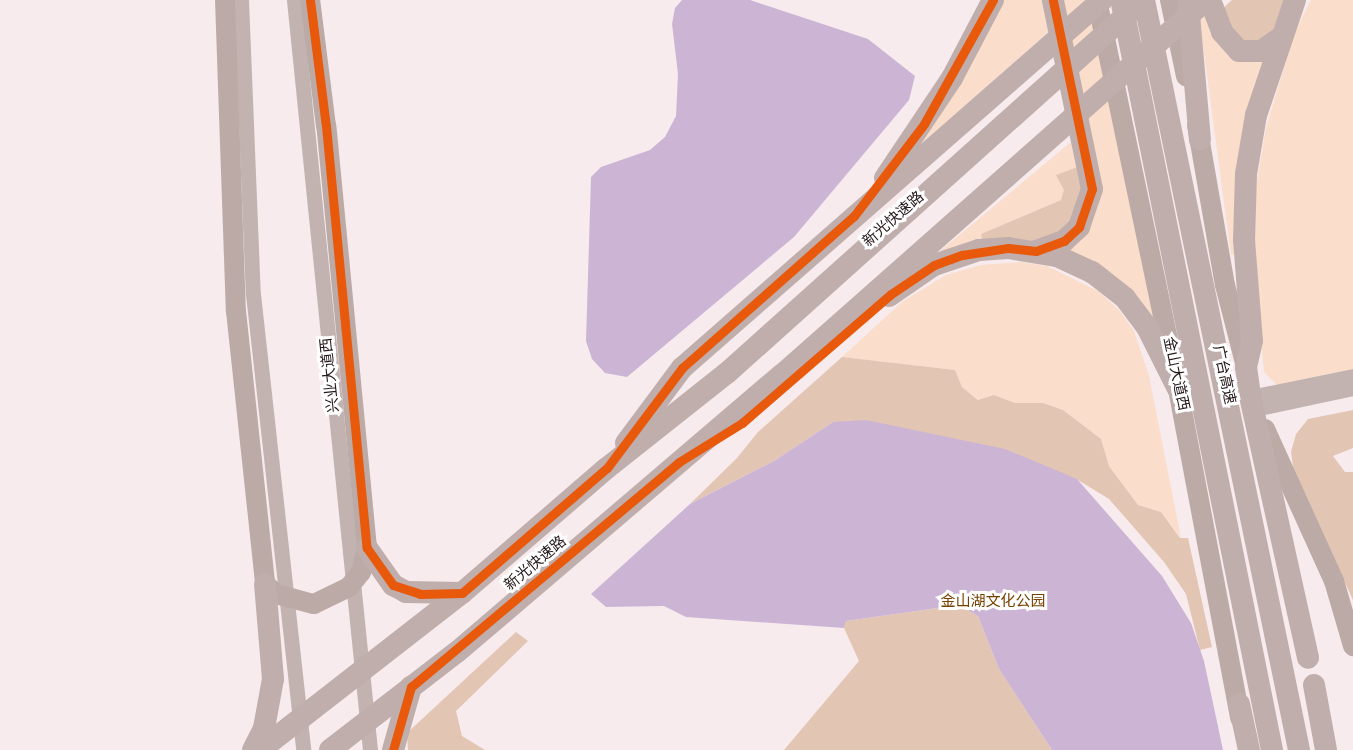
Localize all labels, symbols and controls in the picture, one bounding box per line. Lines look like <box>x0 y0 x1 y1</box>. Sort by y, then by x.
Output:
street label: 新光快速路 <box>860 189 928 251</box>
street label: 金山大道西 <box>1158 335 1192 413</box>
street label: 兴业大道西 <box>318 337 344 413</box>
street label: 广台高速 <box>1208 344 1238 406</box>
street label: 新光快速路 <box>501 533 571 595</box>
park label: 金山湖文化公园 <box>941 594 1045 612</box>

